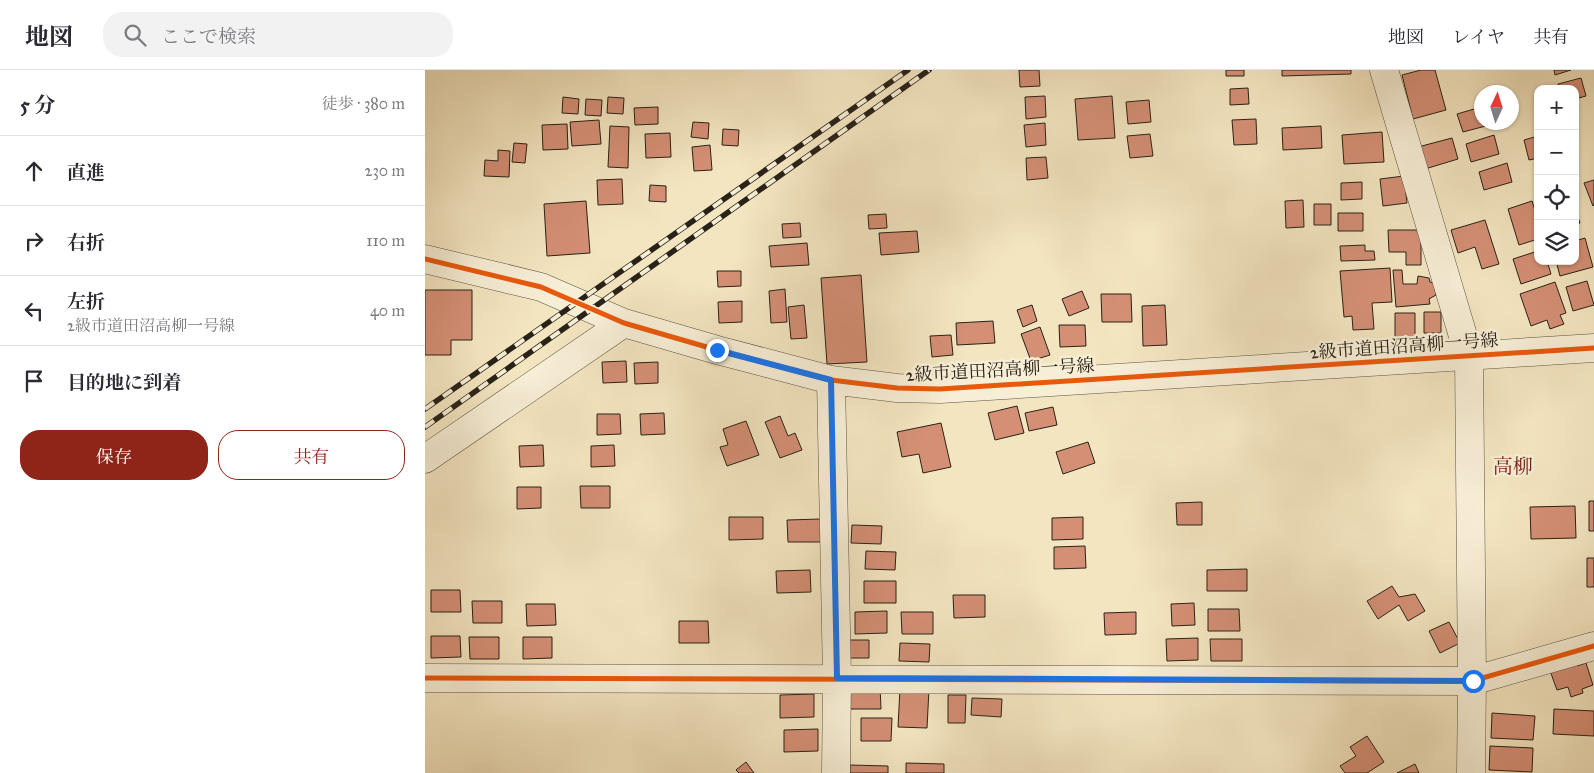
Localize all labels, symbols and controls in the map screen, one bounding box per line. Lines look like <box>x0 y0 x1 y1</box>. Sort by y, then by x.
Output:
search box <box>103 12 453 57</box>
icon: search <box>121 21 149 49</box>
text: 地図 <box>25 22 73 52</box>
text: ここで検索 <box>161 25 256 48</box>
text: 地図 <box>1388 26 1424 48</box>
text: レイヤ <box>1452 26 1505 48</box>
text: 共有 <box>1533 26 1569 48</box>
north arrow <box>1474 85 1519 130</box>
map controls <box>1534 85 1579 265</box>
button: + <box>1534 85 1579 130</box>
text: 5 分 <box>20 92 55 118</box>
text: 徒歩 · 380 m <box>322 94 405 113</box>
button: − <box>1534 130 1579 175</box>
icon: ahead <box>20 157 48 185</box>
text: 直進 <box>67 161 105 184</box>
text: 230 m <box>365 161 405 180</box>
button: locate <box>1534 175 1579 220</box>
button: layers <box>1534 220 1579 265</box>
icon: right <box>20 227 48 255</box>
text: 右折 <box>67 231 105 254</box>
text: 110 m <box>366 231 405 250</box>
text: 左折 <box>67 290 105 313</box>
icon: left <box>20 297 48 325</box>
text: 40 m <box>370 301 405 320</box>
text: 2級市道田沼高柳一号線 <box>67 316 235 335</box>
street label: 2級市道田沼高柳一号線 <box>1309 328 1499 364</box>
route end <box>706 339 729 362</box>
street label: 2級市道田沼高柳一号線 <box>905 354 1095 386</box>
icon: arrive <box>20 367 48 395</box>
text: 目的地に到着 <box>67 371 181 394</box>
button: 保存 <box>20 430 208 480</box>
button: 共有 <box>218 430 405 480</box>
district label: 高柳 <box>1493 454 1533 478</box>
route start <box>1462 670 1485 693</box>

